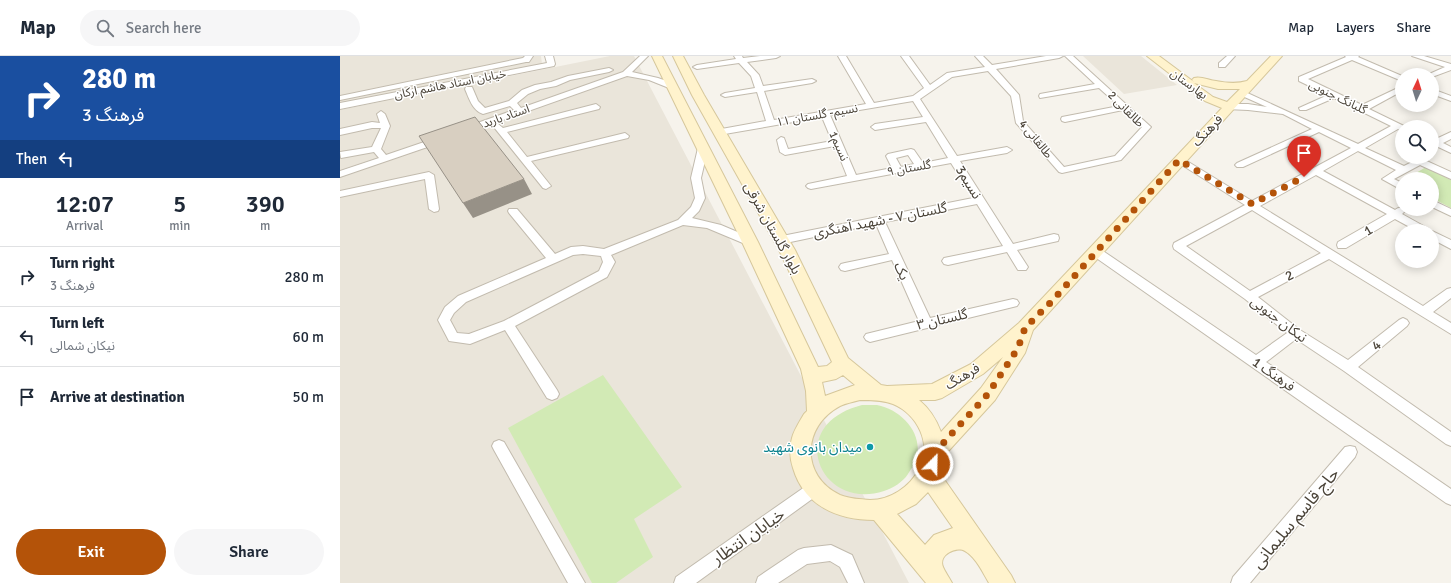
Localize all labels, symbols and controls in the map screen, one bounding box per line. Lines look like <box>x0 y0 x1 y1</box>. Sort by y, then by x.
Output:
search box <box>80 10 360 46</box>
text: Map <box>20 16 56 40</box>
icon: search <box>94 17 116 39</box>
text: Search here <box>126 19 201 37</box>
text: Map <box>1288 19 1314 36</box>
text: Layers <box>1336 19 1375 36</box>
text: Share <box>1397 19 1431 36</box>
text: 280 m <box>82 62 156 96</box>
street label: خیابان استاد هاشم ارکان <box>393 66 508 104</box>
street label: بهارستان <box>1167 66 1210 103</box>
north arrow <box>1395 68 1439 112</box>
map controls <box>1395 68 1439 268</box>
icon: right <box>16 72 68 124</box>
street label: گلبانگ جنوبی <box>1306 77 1370 118</box>
street label: طالقانی 2 <box>1104 88 1147 131</box>
street label: استاد باربد <box>481 101 532 132</box>
street label: نسیم- گلستان ۱۱ <box>775 101 859 131</box>
text: فرهنگ 3 <box>82 104 144 126</box>
street label: فرهنگ <box>1188 111 1226 150</box>
street label: طالقانی 4 <box>1016 117 1056 162</box>
button: search <box>1395 120 1439 164</box>
street label: نسیم1 <box>824 129 852 164</box>
pin <box>1287 136 1321 177</box>
icon: arrive <box>1293 142 1315 164</box>
icon: left <box>55 148 77 170</box>
text: Then <box>16 150 47 168</box>
street label: گلستان ۹ <box>886 157 933 180</box>
street label: نسیم3 <box>950 162 986 203</box>
button: + <box>1395 172 1439 216</box>
street label: بلوار گلستان شرقی <box>740 179 805 277</box>
text: 12:07 <box>55 189 114 219</box>
text: 5 <box>173 189 186 219</box>
text: 390 <box>246 189 285 219</box>
street label: گلستان ۷ - شهید آهنگری <box>812 199 949 242</box>
text: Arrival <box>66 218 103 234</box>
text: min <box>169 218 190 234</box>
text: m <box>260 218 270 234</box>
street label: 1 <box>1361 221 1376 240</box>
button: − <box>1395 224 1439 268</box>
text: Turn right <box>50 254 115 272</box>
street label: یک <box>890 260 913 283</box>
icon: right <box>16 266 38 288</box>
street label: 2 <box>1282 266 1296 285</box>
text: 280 m <box>284 268 324 286</box>
text: فرهنگ 3 <box>50 278 95 294</box>
street label: نیکان جنوبی <box>1247 293 1311 346</box>
street label: گلستان ۳ <box>915 305 970 334</box>
text: Turn left <box>50 314 104 332</box>
icon: left <box>16 326 38 348</box>
text: 60 m <box>293 328 324 346</box>
street label: 4 <box>1368 336 1385 354</box>
text: نیکان شمالی <box>50 338 115 354</box>
street label: فرهنگ 1 <box>1249 354 1298 395</box>
street label: فرهنگ <box>942 359 983 393</box>
icon: arrive <box>16 386 38 408</box>
text: Arrive at destination <box>50 388 185 406</box>
text: 50 m <box>293 388 324 406</box>
place label: میدان بانوی شهید <box>763 439 862 456</box>
marker: میدان بانوی شهید <box>865 442 875 452</box>
position arrow <box>912 443 954 485</box>
street label: حاج قاسم سلیمانی <box>1247 464 1345 574</box>
street label: خیابان انتظار <box>707 504 789 570</box>
button: Exit <box>16 529 166 575</box>
button: Share <box>174 529 324 575</box>

